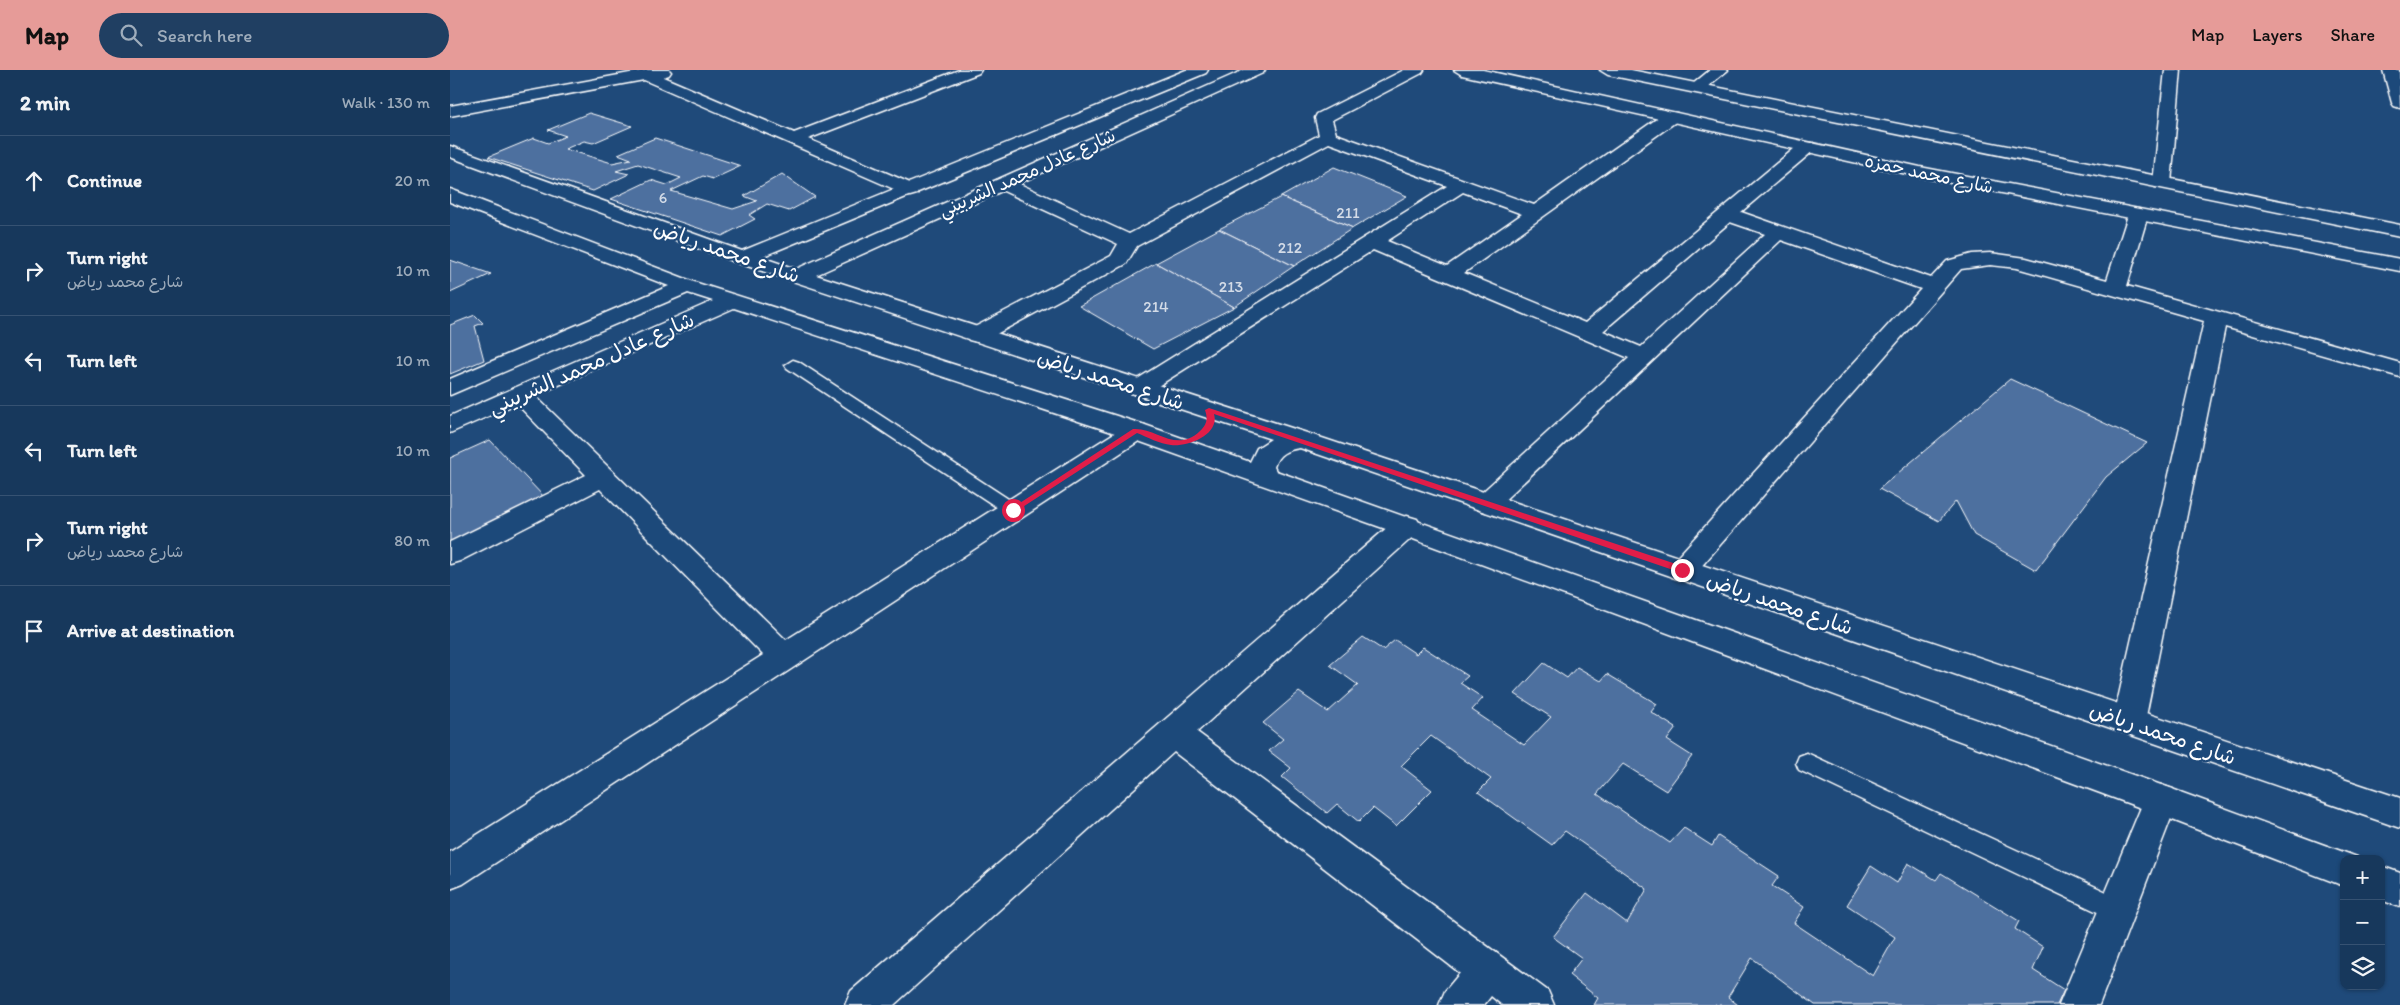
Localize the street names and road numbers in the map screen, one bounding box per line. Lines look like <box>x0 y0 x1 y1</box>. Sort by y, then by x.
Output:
street label: شارع عادل محمد الشربيني <box>935 124 1121 226</box>
street label: شارع محمد حمزه <box>1863 150 1995 199</box>
street label: شارع محمد رياض <box>650 214 803 291</box>
street label: شارع عادل محمد الشربيني <box>484 306 701 426</box>
street label: شارع محمد رياض <box>1034 344 1187 417</box>
street label: شارع محمد رياض <box>1703 566 1856 643</box>
street label: شارع محمد رياض <box>2086 696 2239 773</box>

